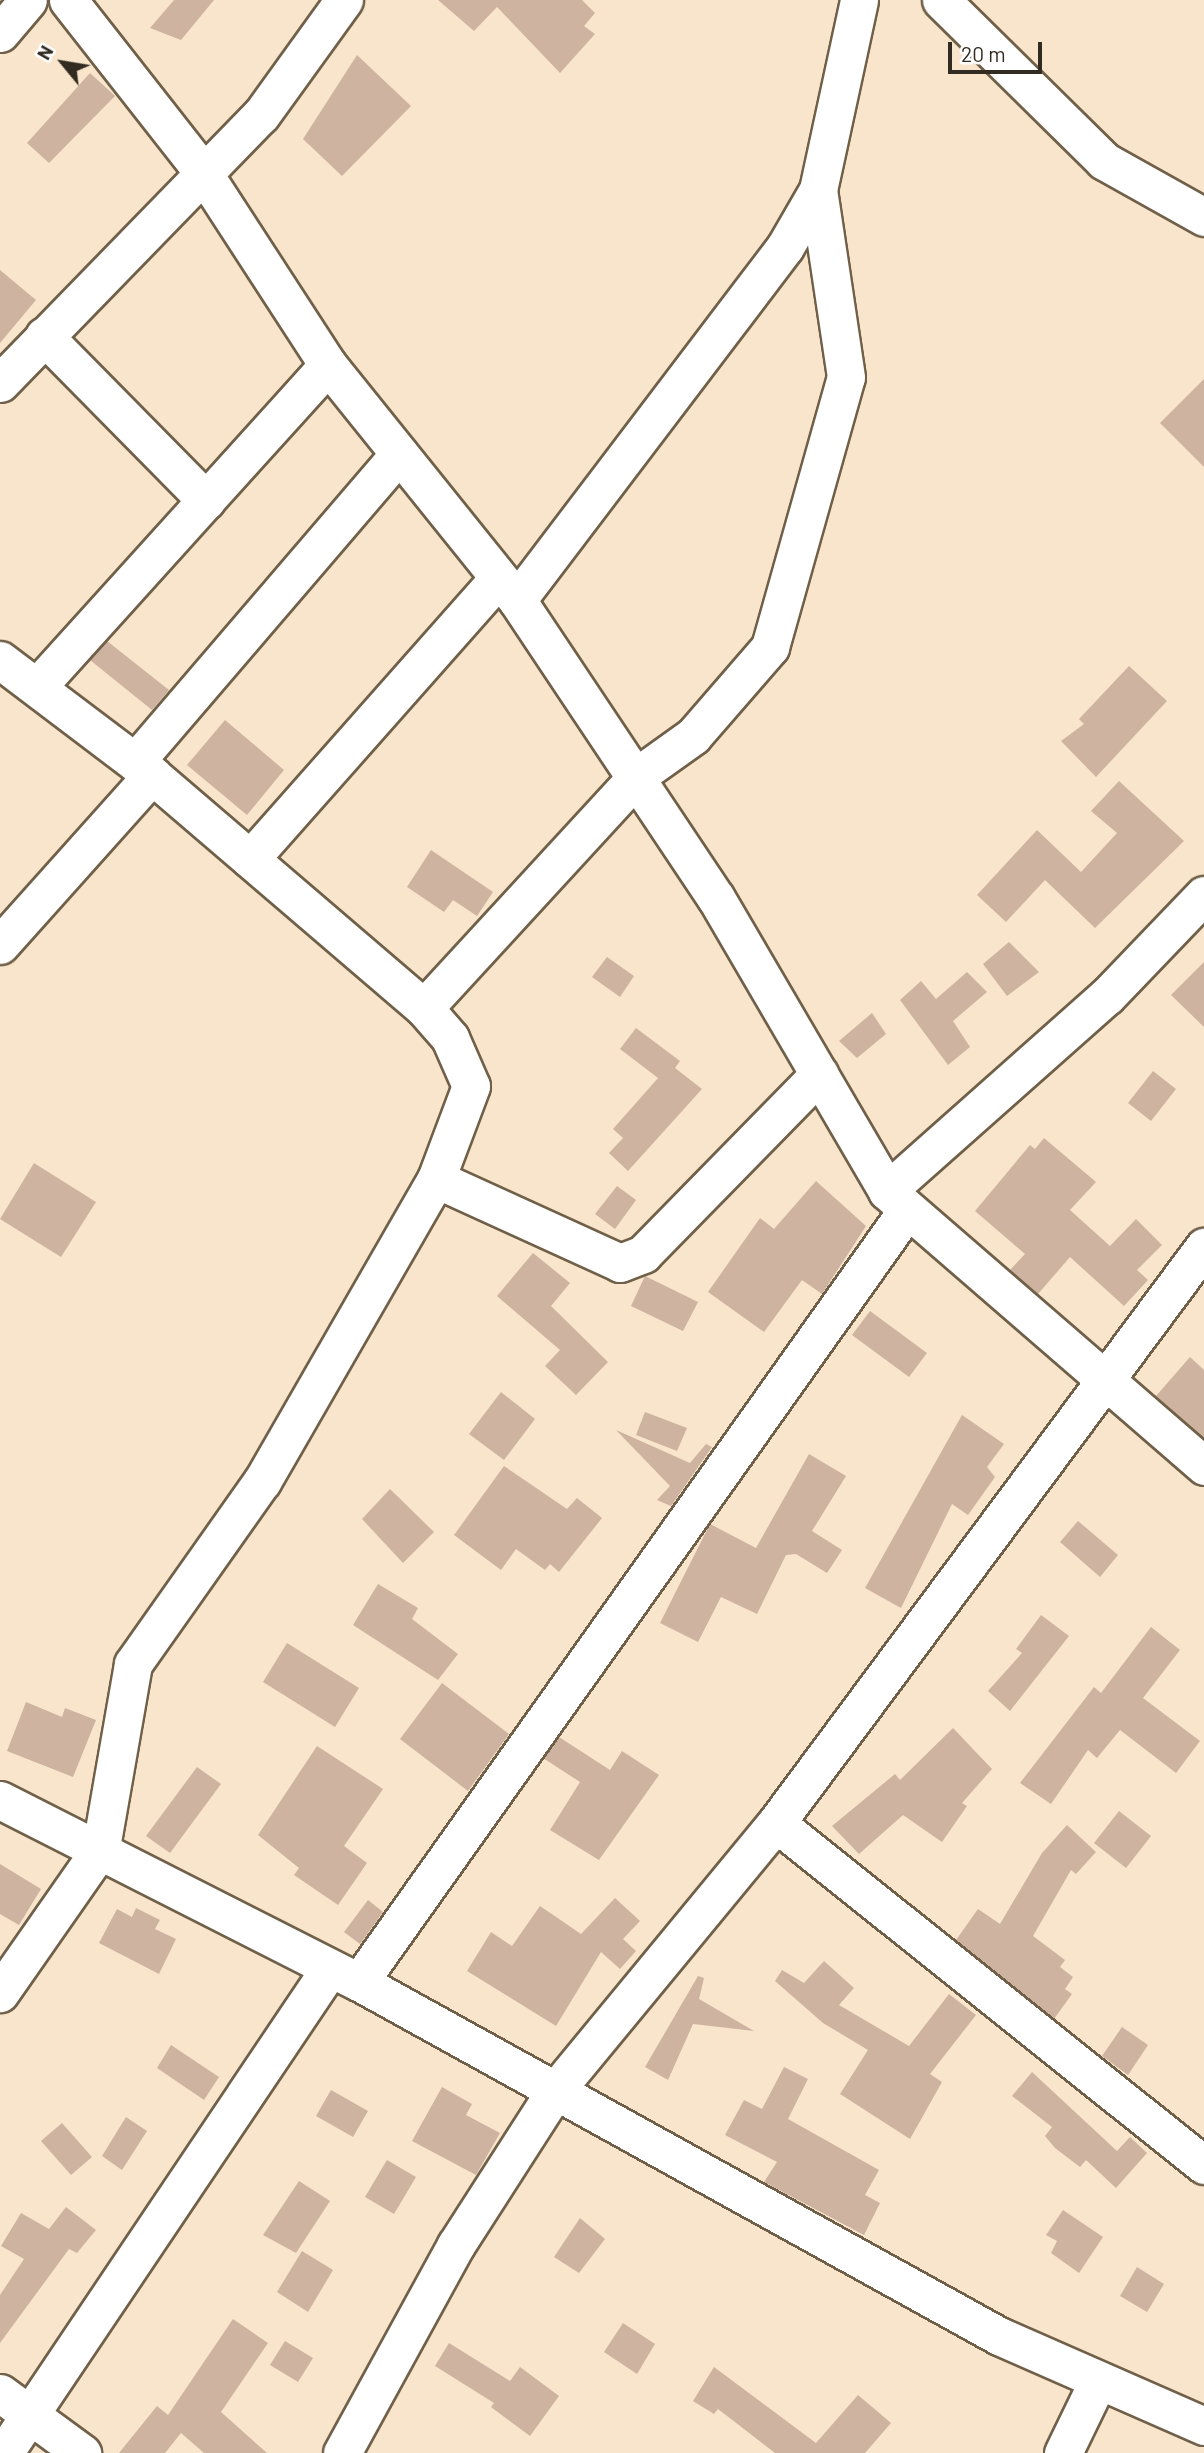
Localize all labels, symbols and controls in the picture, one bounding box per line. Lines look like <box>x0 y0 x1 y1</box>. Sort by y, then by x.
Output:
north arrow <box>28 28 98 98</box>
scale bar <box>952 28 1046 72</box>
text: N <box>31 41 57 63</box>
text: 20 m <box>961 41 1006 66</box>

